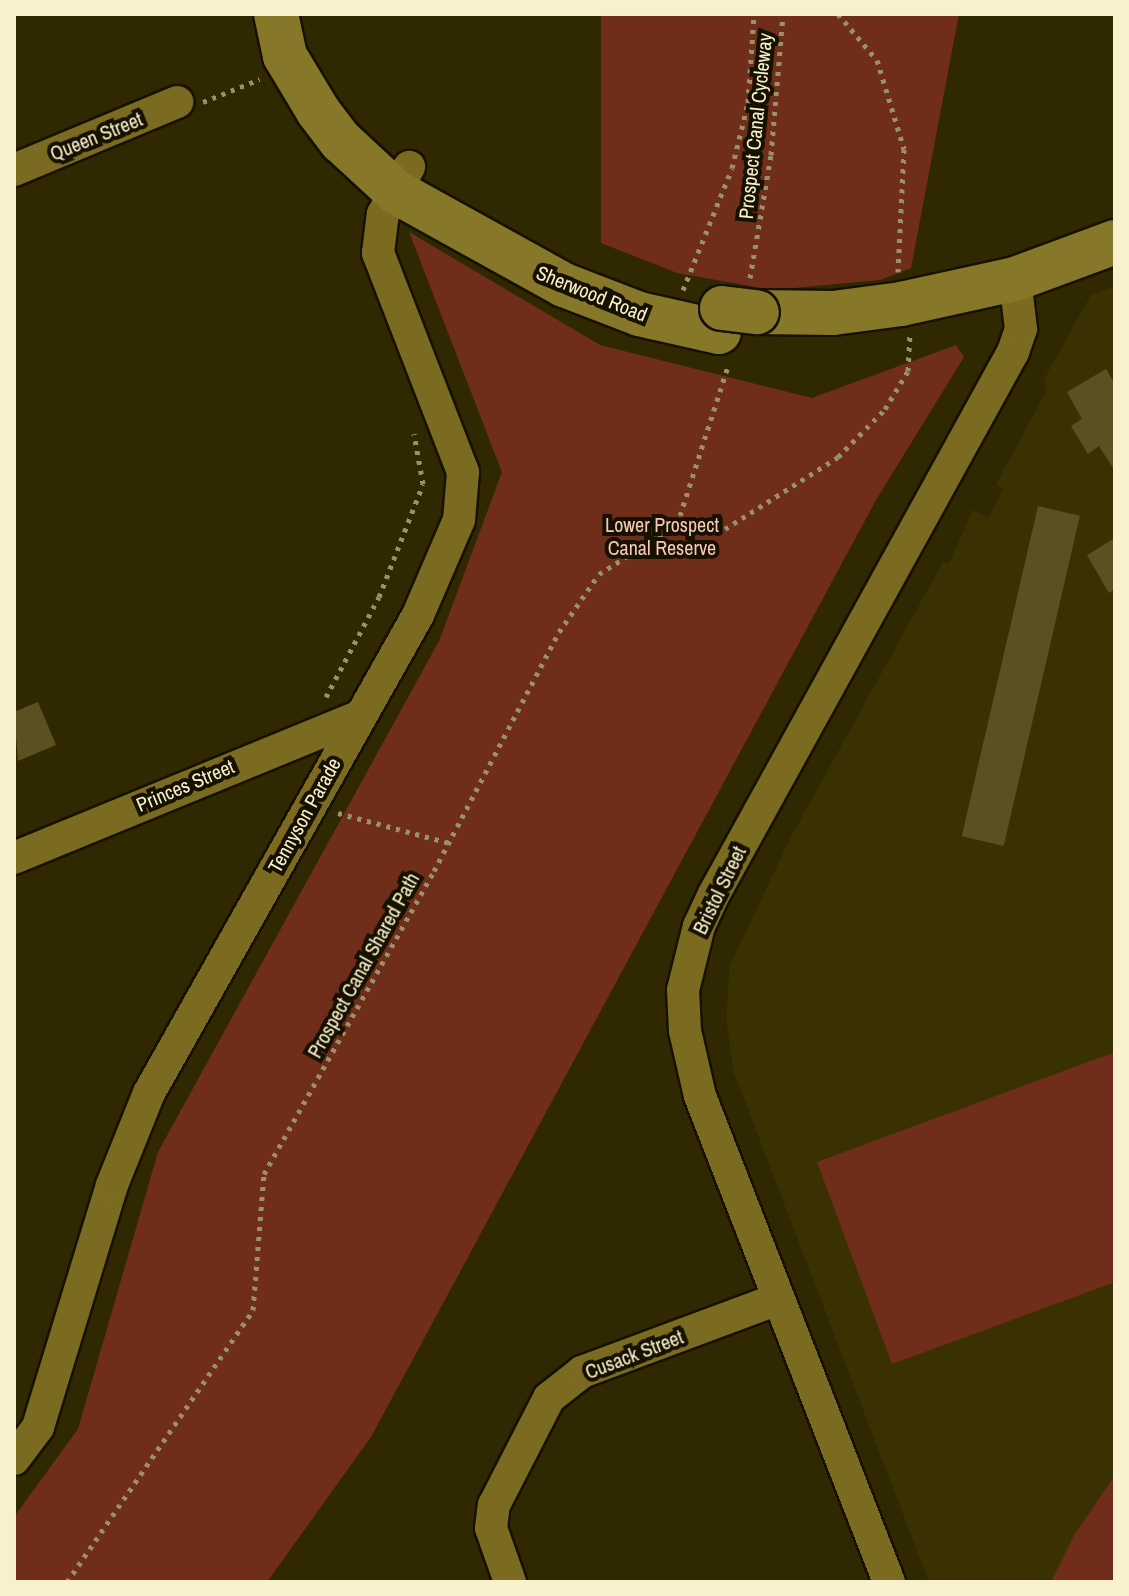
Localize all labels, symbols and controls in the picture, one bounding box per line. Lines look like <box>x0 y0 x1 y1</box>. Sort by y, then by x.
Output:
street label: Prospect Canal Cycleway <box>733 32 777 220</box>
street label: Queen Street <box>46 107 146 165</box>
street label: Sherwood Road <box>533 260 651 326</box>
park label: Lower Prospect Canal Reserve <box>605 513 719 560</box>
street label: Tennyson Parade <box>263 753 345 877</box>
street label: Princes Street <box>132 754 238 816</box>
street label: Bristol Street <box>687 842 751 938</box>
street label: Prospect Canal Shared Path <box>302 868 424 1062</box>
street label: Cusack Street <box>582 1324 686 1384</box>

